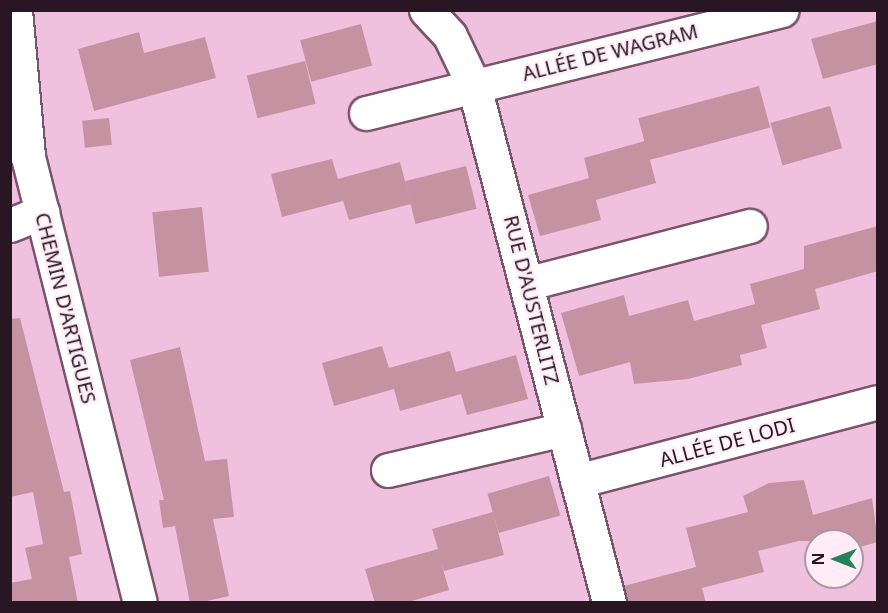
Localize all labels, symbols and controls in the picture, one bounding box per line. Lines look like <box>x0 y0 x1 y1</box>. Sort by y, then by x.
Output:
street label: ALLÉE DE WAGRAM <box>520 19 700 85</box>
street label: CHEMIN D'ARTIGUES <box>31 210 101 406</box>
street label: RUE D'AUSTERLITZ <box>499 213 565 387</box>
street label: ALLÉE DE LODI <box>657 412 797 472</box>
north arrow <box>804 529 864 589</box>
text: N <box>807 553 829 566</box>

